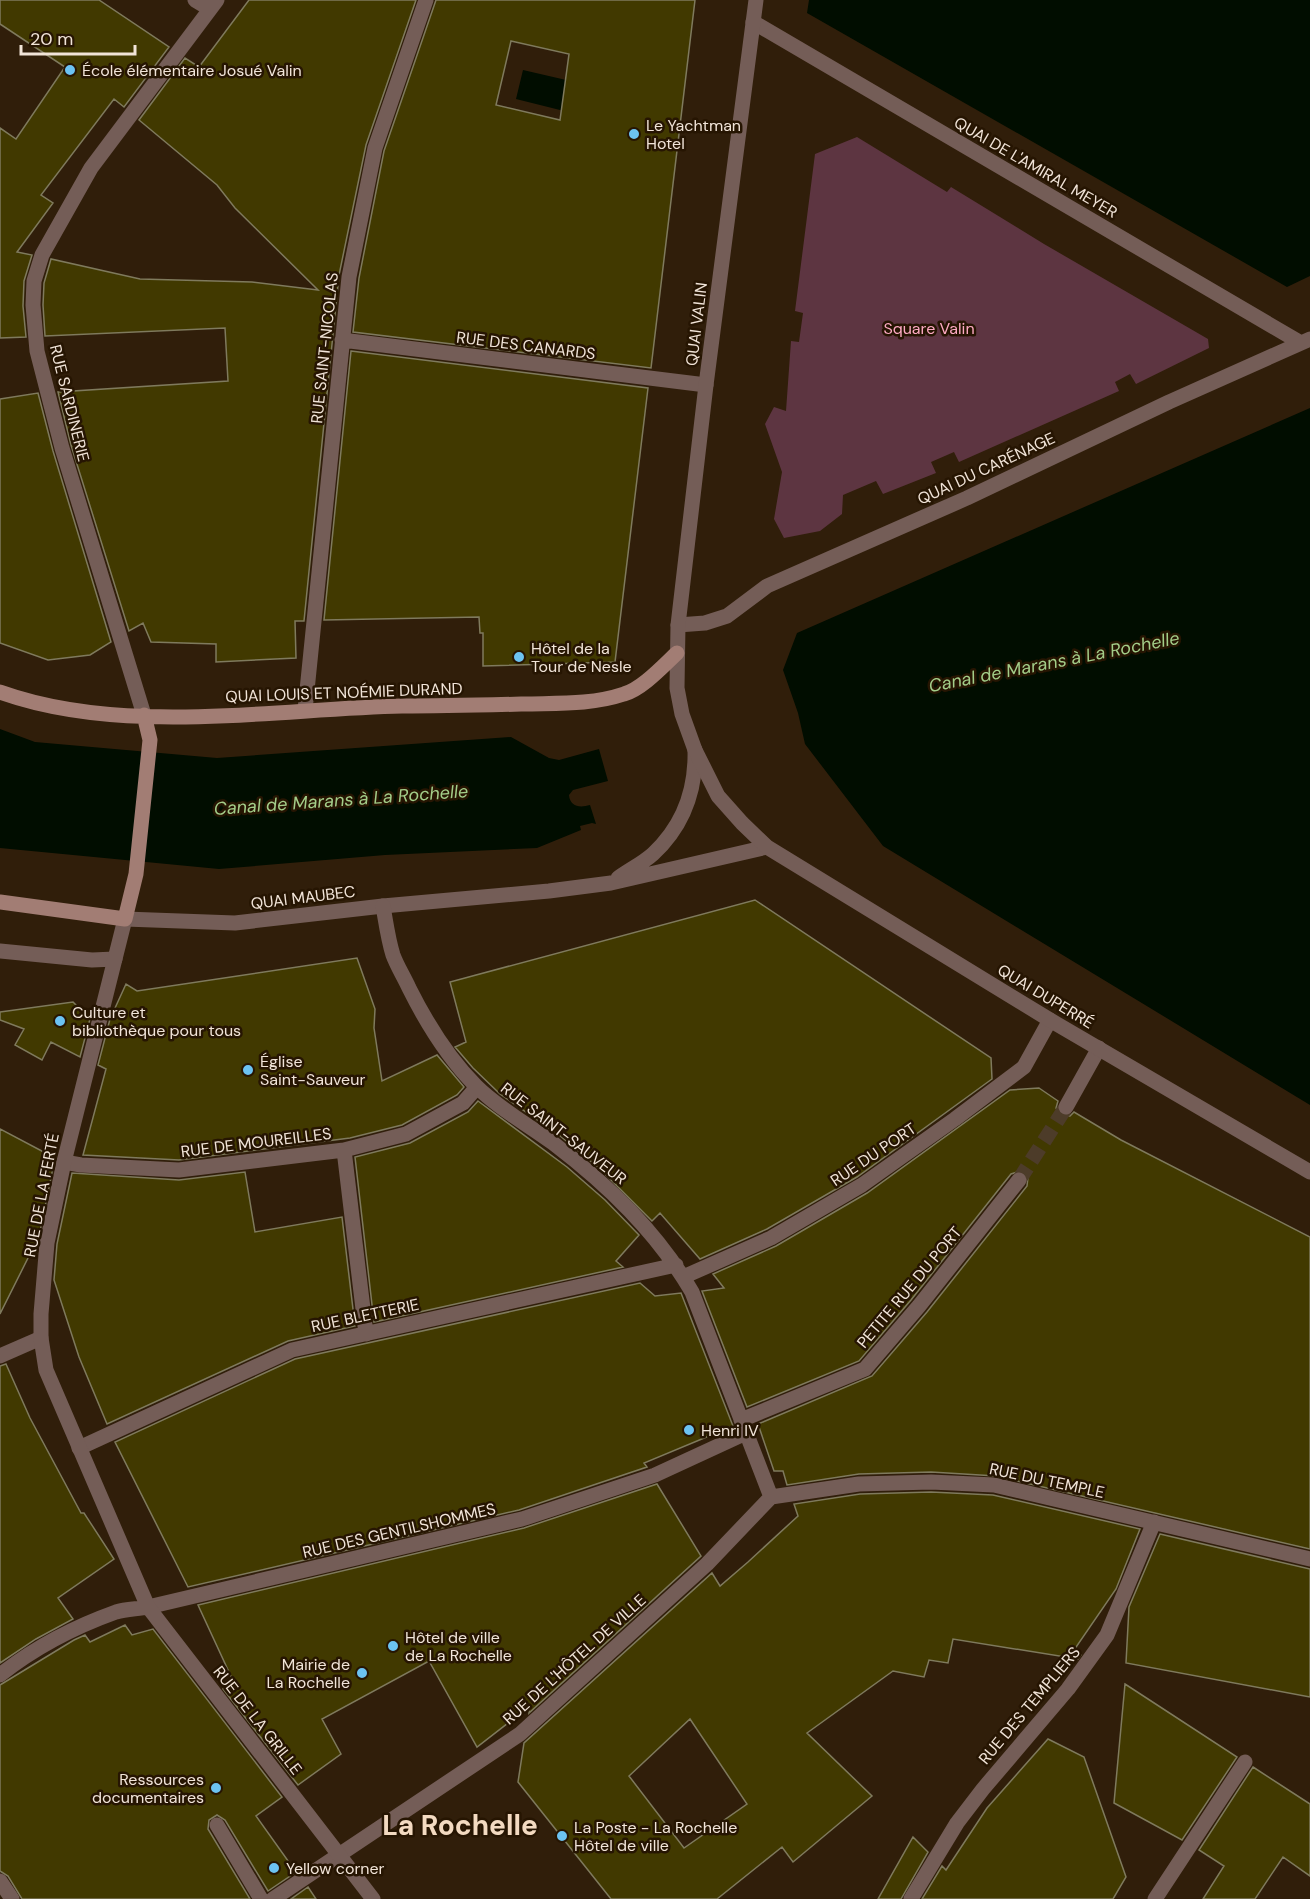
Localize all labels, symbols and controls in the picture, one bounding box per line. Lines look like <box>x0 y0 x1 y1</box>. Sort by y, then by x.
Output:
scale bar <box>21 18 135 56</box>
text: 20 m <box>30 27 73 51</box>
place label: École élémentaire Josué Valin <box>82 60 302 81</box>
marker: École élémentaire Josué Valin <box>63 63 77 77</box>
street label: QUAI DE L'AMIRAL MEYER <box>950 112 1121 223</box>
place label: Le Yachtman Hotel <box>646 115 741 154</box>
marker: Le Yachtman Hotel <box>627 127 641 141</box>
street label: RUE SAINT-NICOLAS <box>306 271 343 425</box>
street label: QUAI VALIN <box>681 281 712 367</box>
park label: Square Valin <box>883 318 975 339</box>
street label: RUE DES CANARDS <box>455 327 597 364</box>
street label: RUE SARDINERIE <box>45 342 94 464</box>
street label: QUAI DU CARÉNAGE <box>914 427 1058 510</box>
water label: Canal de Marans à La Rochelle <box>927 626 1181 698</box>
place label: Hôtel de la Tour de Nesle <box>531 638 632 677</box>
marker: Hôtel de la Tour de Nesle <box>512 650 526 664</box>
street label: QUAI LOUIS ET NOÉMIE DURAND <box>225 678 463 707</box>
water label: Canal de Marans à La Rochelle <box>213 779 469 821</box>
street label: QUAI MAUBEC <box>250 881 357 914</box>
street label: QUAI DUPERRÉ <box>994 959 1098 1033</box>
place label: Culture et bibliothèque pour tous <box>72 1002 241 1041</box>
marker: Culture et bibliothèque pour tous <box>53 1014 67 1028</box>
place label: Église Saint-Sauveur <box>260 1051 365 1090</box>
marker: Église Saint-Sauveur <box>241 1063 255 1077</box>
street label: RUE SAINT-SAUVEUR <box>496 1078 631 1189</box>
street label: RUE DU PORT <box>826 1118 920 1191</box>
street label: RUE DE MOUREILLES <box>180 1123 332 1162</box>
street label: RUE DE LA FERTÉ <box>19 1131 64 1259</box>
street label: PETITE RUE DU PORT <box>852 1222 966 1352</box>
street label: RUE BLETTERIE <box>309 1294 421 1337</box>
place label: Henri IV <box>701 1420 759 1441</box>
marker: Henri IV <box>682 1423 696 1437</box>
street label: RUE DU TEMPLE <box>987 1458 1106 1503</box>
street label: RUE DES GENTILSHOMMES <box>301 1498 498 1563</box>
street label: RUE DE L'HÔTEL DE VILLE <box>498 1589 650 1729</box>
place label: Hôtel de ville de La Rochelle <box>405 1627 512 1666</box>
marker: Hôtel de ville de La Rochelle <box>386 1639 400 1653</box>
street label: RUE DES TEMPLIERS <box>974 1642 1085 1769</box>
place label: Mairie de La Rochelle <box>266 1654 350 1693</box>
street label: RUE DE LA GRILLE <box>209 1662 307 1779</box>
marker: Mairie de La Rochelle <box>355 1666 369 1680</box>
place label: Ressources documentaires <box>92 1769 204 1808</box>
marker: Ressources documentaires <box>209 1781 223 1795</box>
district label: La Rochelle <box>382 1807 538 1844</box>
place label: La Poste - La Rochelle Hôtel de ville <box>574 1817 737 1856</box>
marker: La Poste - La Rochelle Hôtel de ville <box>555 1829 569 1843</box>
place label: Yellow corner <box>286 1858 385 1879</box>
marker: Yellow corner <box>267 1861 281 1875</box>

